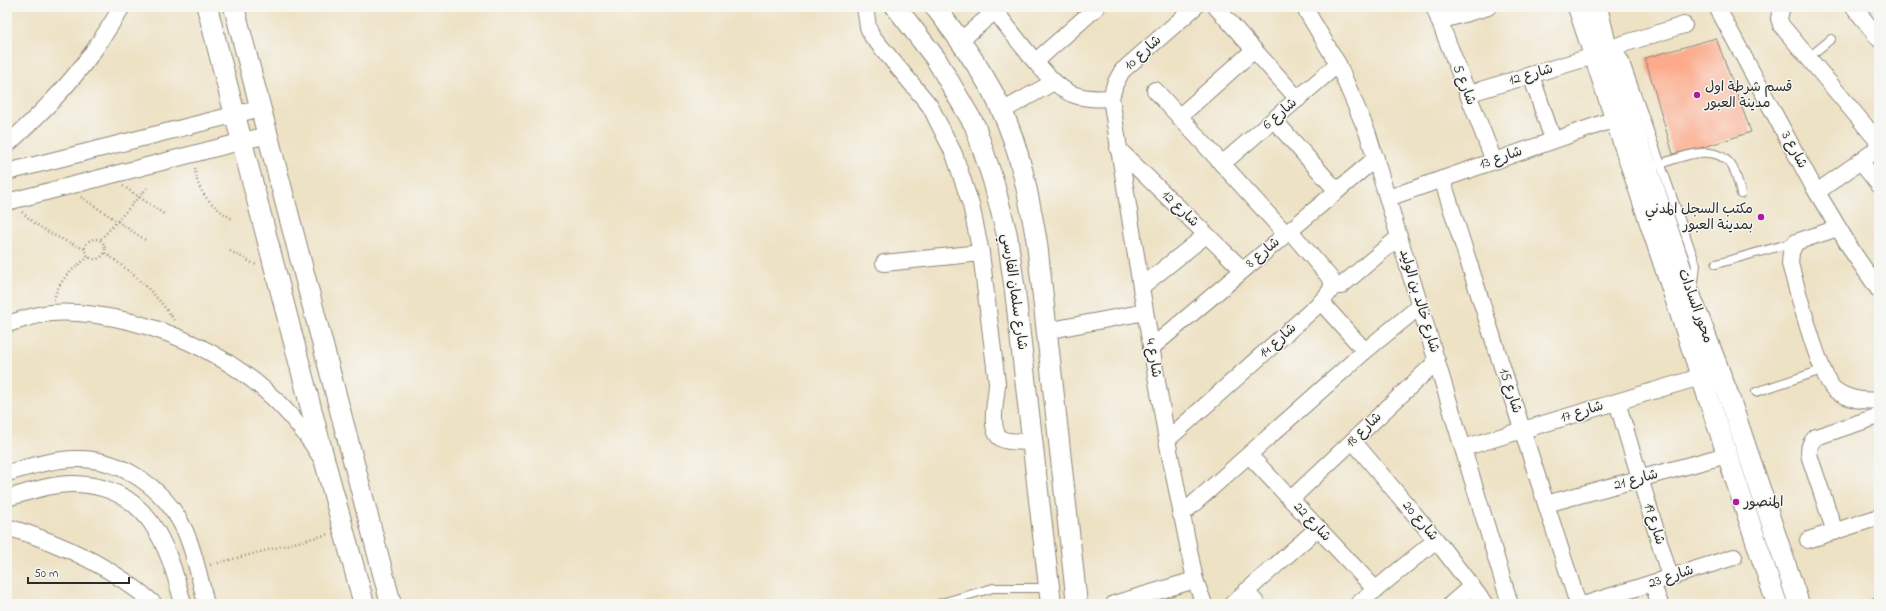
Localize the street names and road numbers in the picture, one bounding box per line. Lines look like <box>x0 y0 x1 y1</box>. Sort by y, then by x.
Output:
street label: شارع 10 <box>1120 30 1166 76</box>
street label: شارع 12 <box>1506 59 1556 91</box>
street label: شارع 5 <box>1447 62 1481 108</box>
street label: شارع 6 <box>1258 93 1302 135</box>
street label: شارع 3 <box>1775 128 1813 172</box>
street label: شارع 13 <box>1477 141 1525 175</box>
street label: شارع 12 <box>1156 186 1204 232</box>
street label: شارع سلمان الفارسي <box>994 232 1033 352</box>
street label: شارع 8 <box>1241 232 1285 274</box>
street label: شارع خالد بن الوليد <box>1393 247 1445 355</box>
street label: محور السادات <box>1672 266 1718 346</box>
street label: شارع 14 <box>1255 318 1301 364</box>
street label: شارع 4 <box>1139 337 1167 379</box>
street label: شارع 15 <box>1493 366 1527 416</box>
street label: شارع 17 <box>1558 396 1606 428</box>
street label: شارع 18 <box>1341 407 1387 453</box>
street label: شارع 21 <box>1611 464 1661 496</box>
street label: شارع 20 <box>1397 496 1443 546</box>
street label: شارع 22 <box>1288 497 1336 547</box>
street label: شارع 19 <box>1638 501 1670 547</box>
street label: شارع 23 <box>1646 560 1696 594</box>

